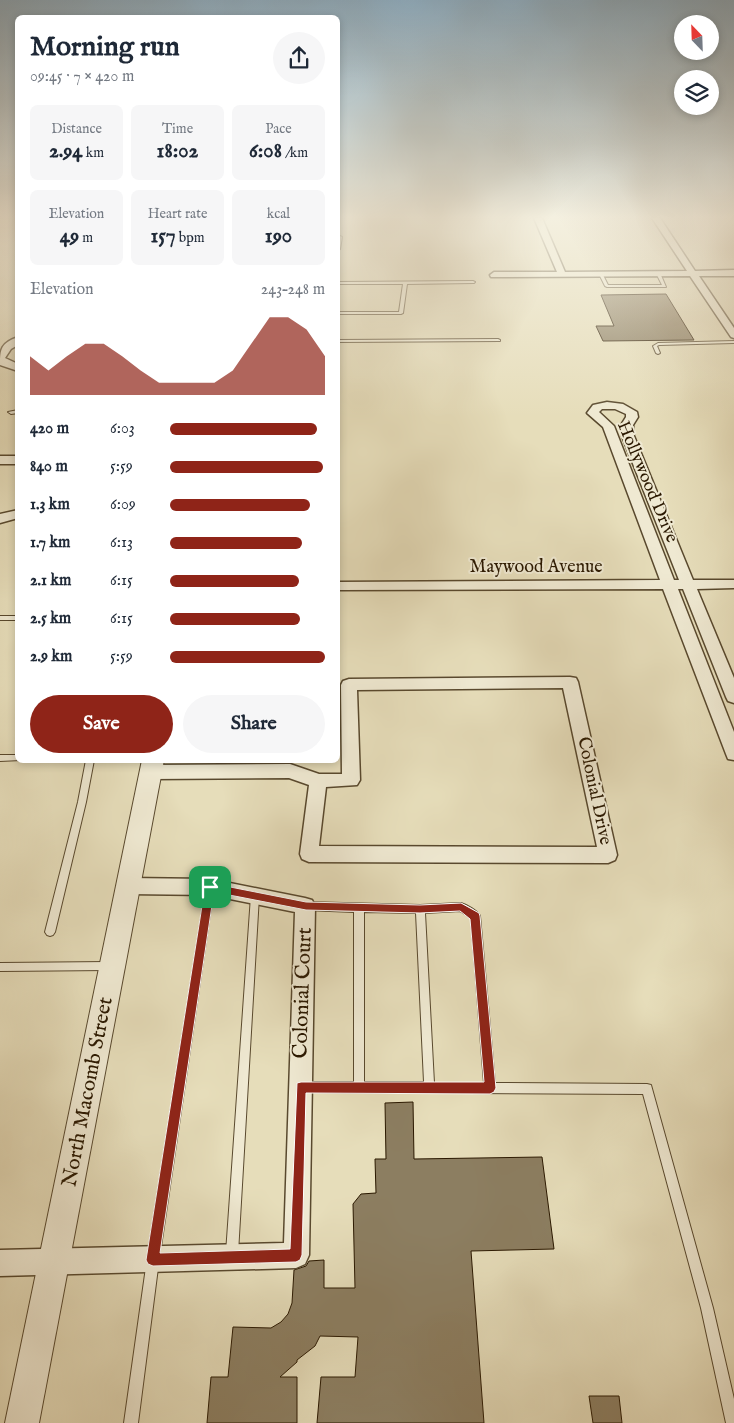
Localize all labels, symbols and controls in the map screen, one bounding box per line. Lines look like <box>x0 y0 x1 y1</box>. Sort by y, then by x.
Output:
north arrow <box>674 15 719 60</box>
map controls <box>674 15 719 115</box>
text: Morning run <box>30 30 180 65</box>
button: share <box>273 32 325 84</box>
text: 09:45 · 7 × 420 m <box>30 67 134 87</box>
button: layers <box>674 70 719 115</box>
text: Distance <box>51 120 102 138</box>
text: Time <box>162 120 193 138</box>
text: Pace <box>265 120 292 138</box>
text: 2.94 <box>49 138 83 165</box>
text: 18:02 <box>157 138 198 165</box>
text: 6:08 <box>249 138 282 165</box>
text: km <box>83 144 104 162</box>
text: /km <box>282 144 308 162</box>
text: Elevation <box>49 205 104 223</box>
text: Heart rate <box>148 205 207 223</box>
text: kcal <box>267 205 290 223</box>
text: 49 <box>60 223 79 250</box>
text: 157 <box>150 223 176 250</box>
text: 190 <box>265 223 292 250</box>
text: m <box>79 229 93 247</box>
text: bpm <box>176 229 205 247</box>
text: Elevation <box>30 280 93 300</box>
text: 243–248 m <box>261 280 325 300</box>
street label: Hollywood Drive <box>611 418 683 546</box>
text: 420 m <box>30 419 69 439</box>
text: 6:03 <box>110 419 135 439</box>
text: 840 m <box>30 457 68 477</box>
text: 5:59 <box>110 457 133 477</box>
text: 1.3 km <box>30 495 70 515</box>
text: 6:09 <box>110 495 136 515</box>
text: 1.7 km <box>30 533 70 553</box>
text: 6:13 <box>110 533 133 553</box>
street label: Maywood Avenue <box>469 556 603 579</box>
text: 2.1 km <box>30 571 71 591</box>
text: 6:15 <box>110 571 133 591</box>
text: 2.5 km <box>30 609 71 629</box>
text: 6:15 <box>110 609 133 629</box>
text: 2.9 km <box>30 647 72 667</box>
text: 5:59 <box>110 647 133 667</box>
button: Save <box>30 695 173 753</box>
button: Share <box>183 695 325 753</box>
street label: Colonial Drive <box>571 735 617 847</box>
pin <box>189 866 231 908</box>
icon: arrive <box>196 873 224 901</box>
street label: Colonial Court <box>287 927 319 1059</box>
street label: North Macomb Street <box>56 995 120 1189</box>

